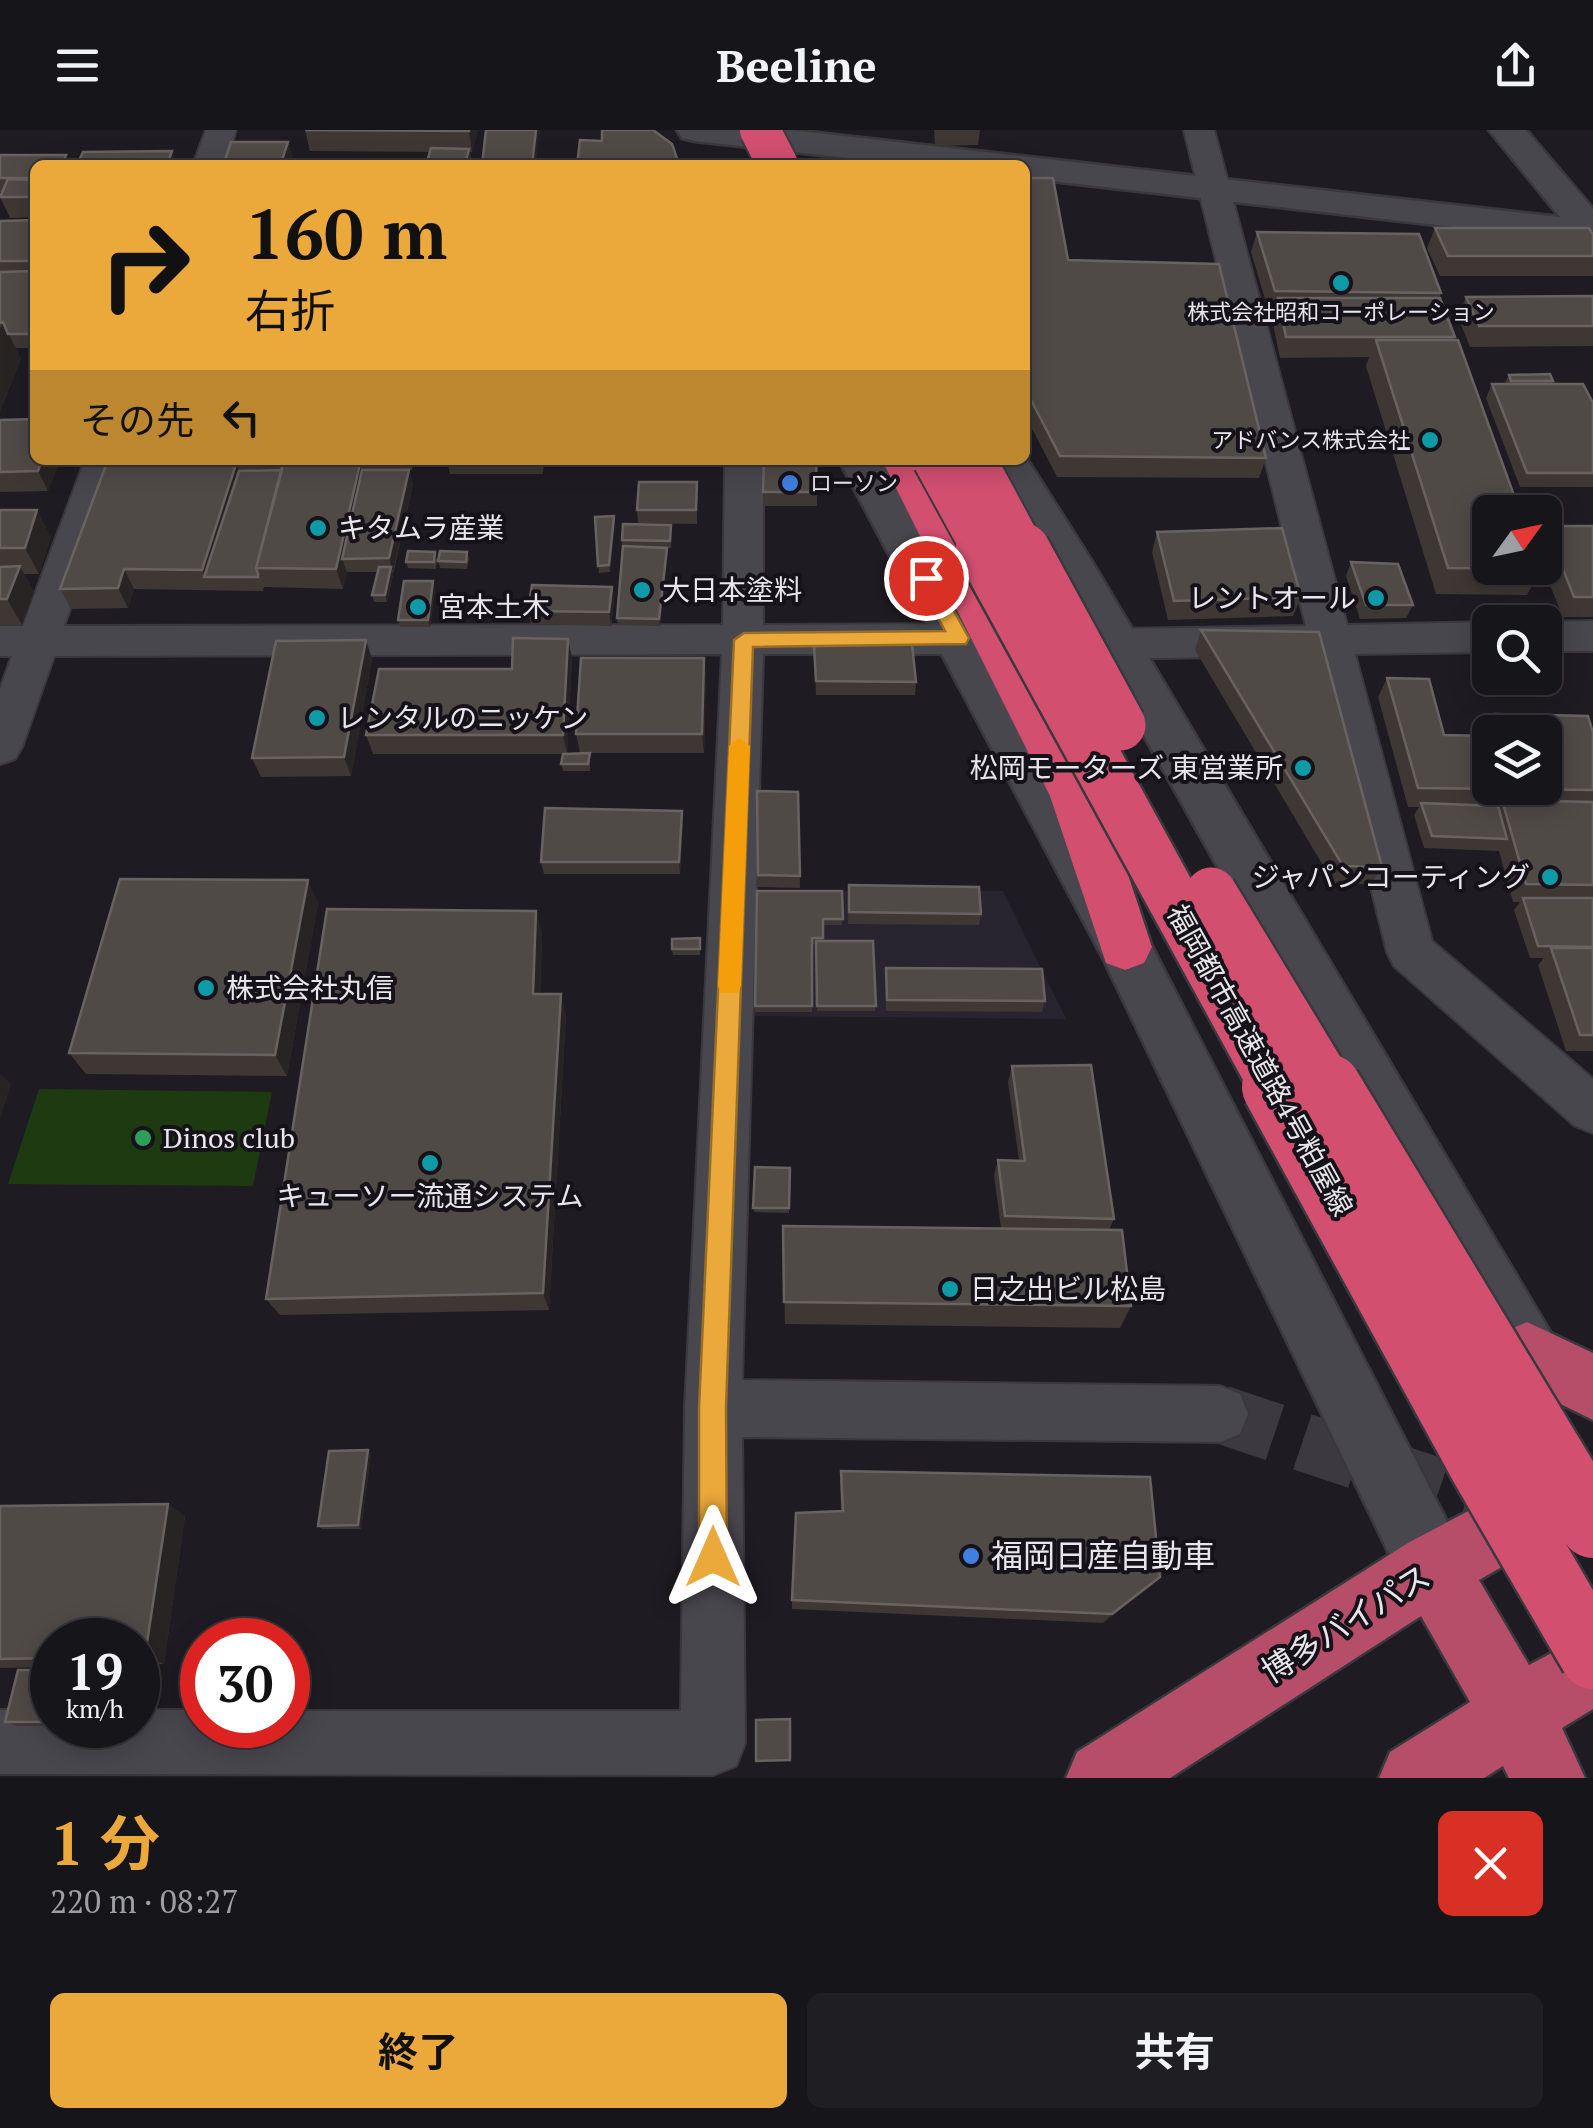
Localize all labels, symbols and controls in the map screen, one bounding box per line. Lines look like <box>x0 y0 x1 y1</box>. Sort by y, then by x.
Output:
text: Beeline <box>716 35 877 95</box>
icon: menu <box>50 38 105 93</box>
icon: share <box>1488 38 1543 93</box>
text: 160 m <box>245 186 447 279</box>
icon: right <box>80 200 210 330</box>
marker: 株式会社昭和コーポレーション <box>1330 272 1352 294</box>
text: 右折 <box>245 280 335 340</box>
place label: 株式会社昭和コーポレーション <box>1187 297 1495 326</box>
icon: left <box>214 390 269 445</box>
text: その先 <box>80 395 194 445</box>
place label: アドバンス株式会社 <box>1211 425 1410 454</box>
marker: アドバンス株式会社 <box>1419 429 1441 451</box>
place label: ローソン <box>810 468 898 497</box>
marker: ローソン <box>779 472 801 494</box>
north arrow <box>1472 495 1562 585</box>
map controls <box>1472 495 1562 805</box>
place label: キタムラ産業 <box>338 509 505 546</box>
marker: キタムラ産業 <box>307 517 329 539</box>
pin <box>884 536 969 621</box>
icon: arrive <box>899 551 954 606</box>
place label: 大日本塗料 <box>662 571 802 608</box>
marker: 大日本塗料 <box>631 579 653 601</box>
place label: レントオール <box>1188 579 1356 616</box>
marker: レントオール <box>1365 587 1387 609</box>
place label: 宮本土木 <box>438 588 550 625</box>
marker: 宮本土木 <box>407 596 429 618</box>
button: search <box>1472 605 1562 695</box>
place label: レンタルのニッケン <box>337 699 588 736</box>
marker: レンタルのニッケン <box>306 707 328 729</box>
button: layers <box>1472 715 1562 805</box>
place label: 松岡モーターズ 東営業所 <box>970 749 1283 786</box>
marker: 松岡モーターズ 東営業所 <box>1292 757 1314 779</box>
place label: ジャパンコーティング <box>1252 858 1530 895</box>
marker: ジャパンコーティング <box>1539 866 1561 888</box>
street label: 福岡都市高速道路4号粕屋線 <box>1159 897 1362 1222</box>
place label: 株式会社丸信 <box>226 969 394 1006</box>
marker: 株式会社丸信 <box>195 977 217 999</box>
place label: Dinos club <box>163 1119 295 1156</box>
marker: Dinos club <box>132 1127 154 1149</box>
marker: キューソー流通システム <box>419 1152 441 1174</box>
place label: キューソー流通システム <box>276 1177 584 1214</box>
place label: 日之出ビル松島 <box>970 1270 1166 1307</box>
marker: 日之出ビル松島 <box>939 1278 961 1300</box>
position arrow <box>661 1505 765 1609</box>
place label: 福岡日産自動車 <box>991 1534 1215 1576</box>
marker: 福岡日産自動車 <box>960 1545 982 1567</box>
street label: 博多バイパス <box>1253 1555 1438 1692</box>
speed limit sign: 30 <box>180 1618 310 1748</box>
text: 19 <box>67 1638 123 1704</box>
text: km/h <box>66 1692 124 1725</box>
text: 1 分 <box>50 1803 160 1882</box>
button: close <box>1438 1811 1543 1916</box>
text: 220 m · 08:27 <box>50 1880 238 1922</box>
button: 終了 <box>50 1993 787 2108</box>
button: 共有 <box>807 1993 1543 2108</box>

